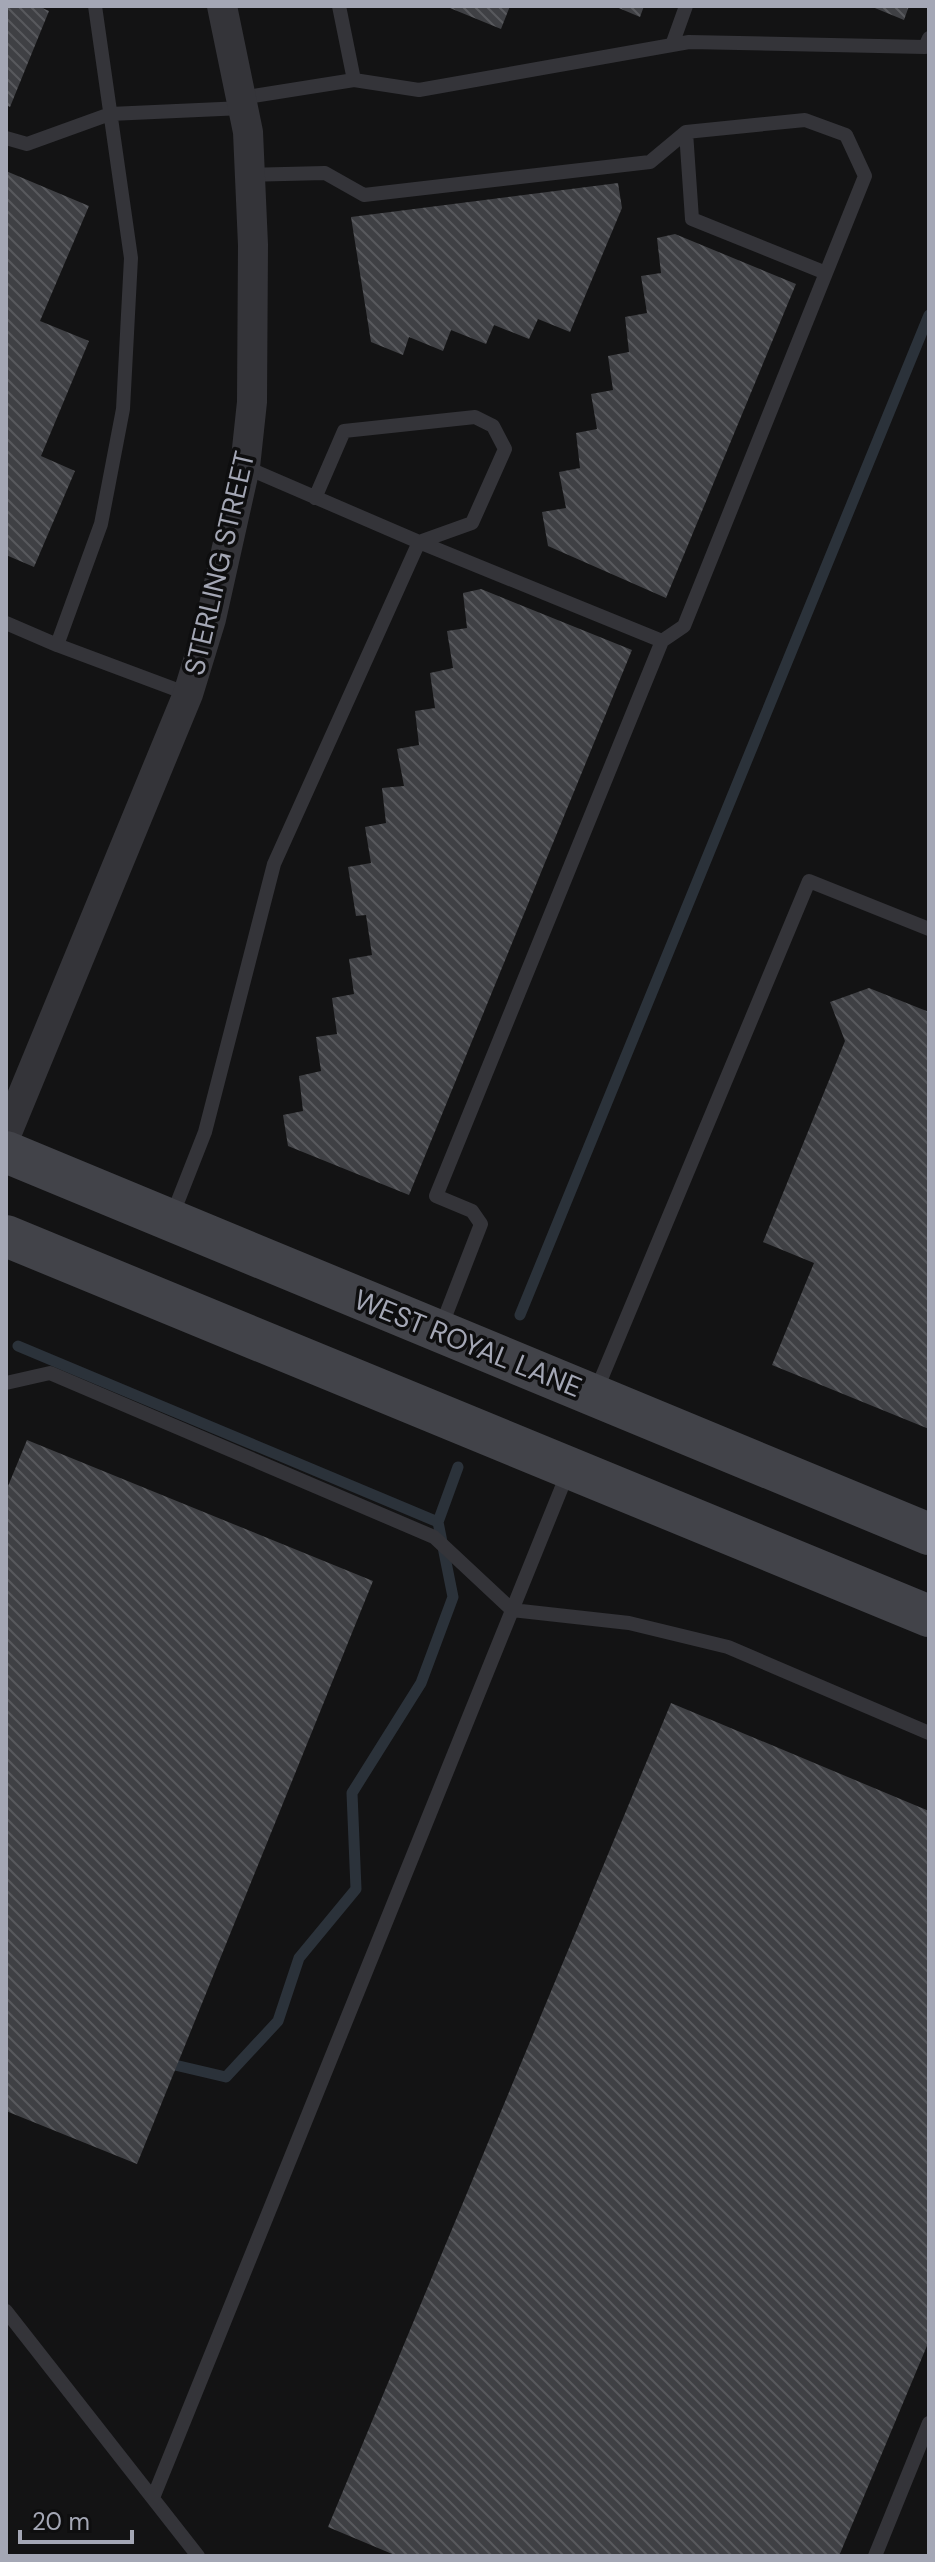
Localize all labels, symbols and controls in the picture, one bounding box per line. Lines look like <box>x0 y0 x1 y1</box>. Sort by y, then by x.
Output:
street label: STERLING STREET <box>176 448 263 679</box>
street label: WEST ROYAL LANE <box>349 1281 587 1406</box>
scale bar <box>20 2494 132 2544</box>
text: 20 m <box>32 2506 90 2537</box>

